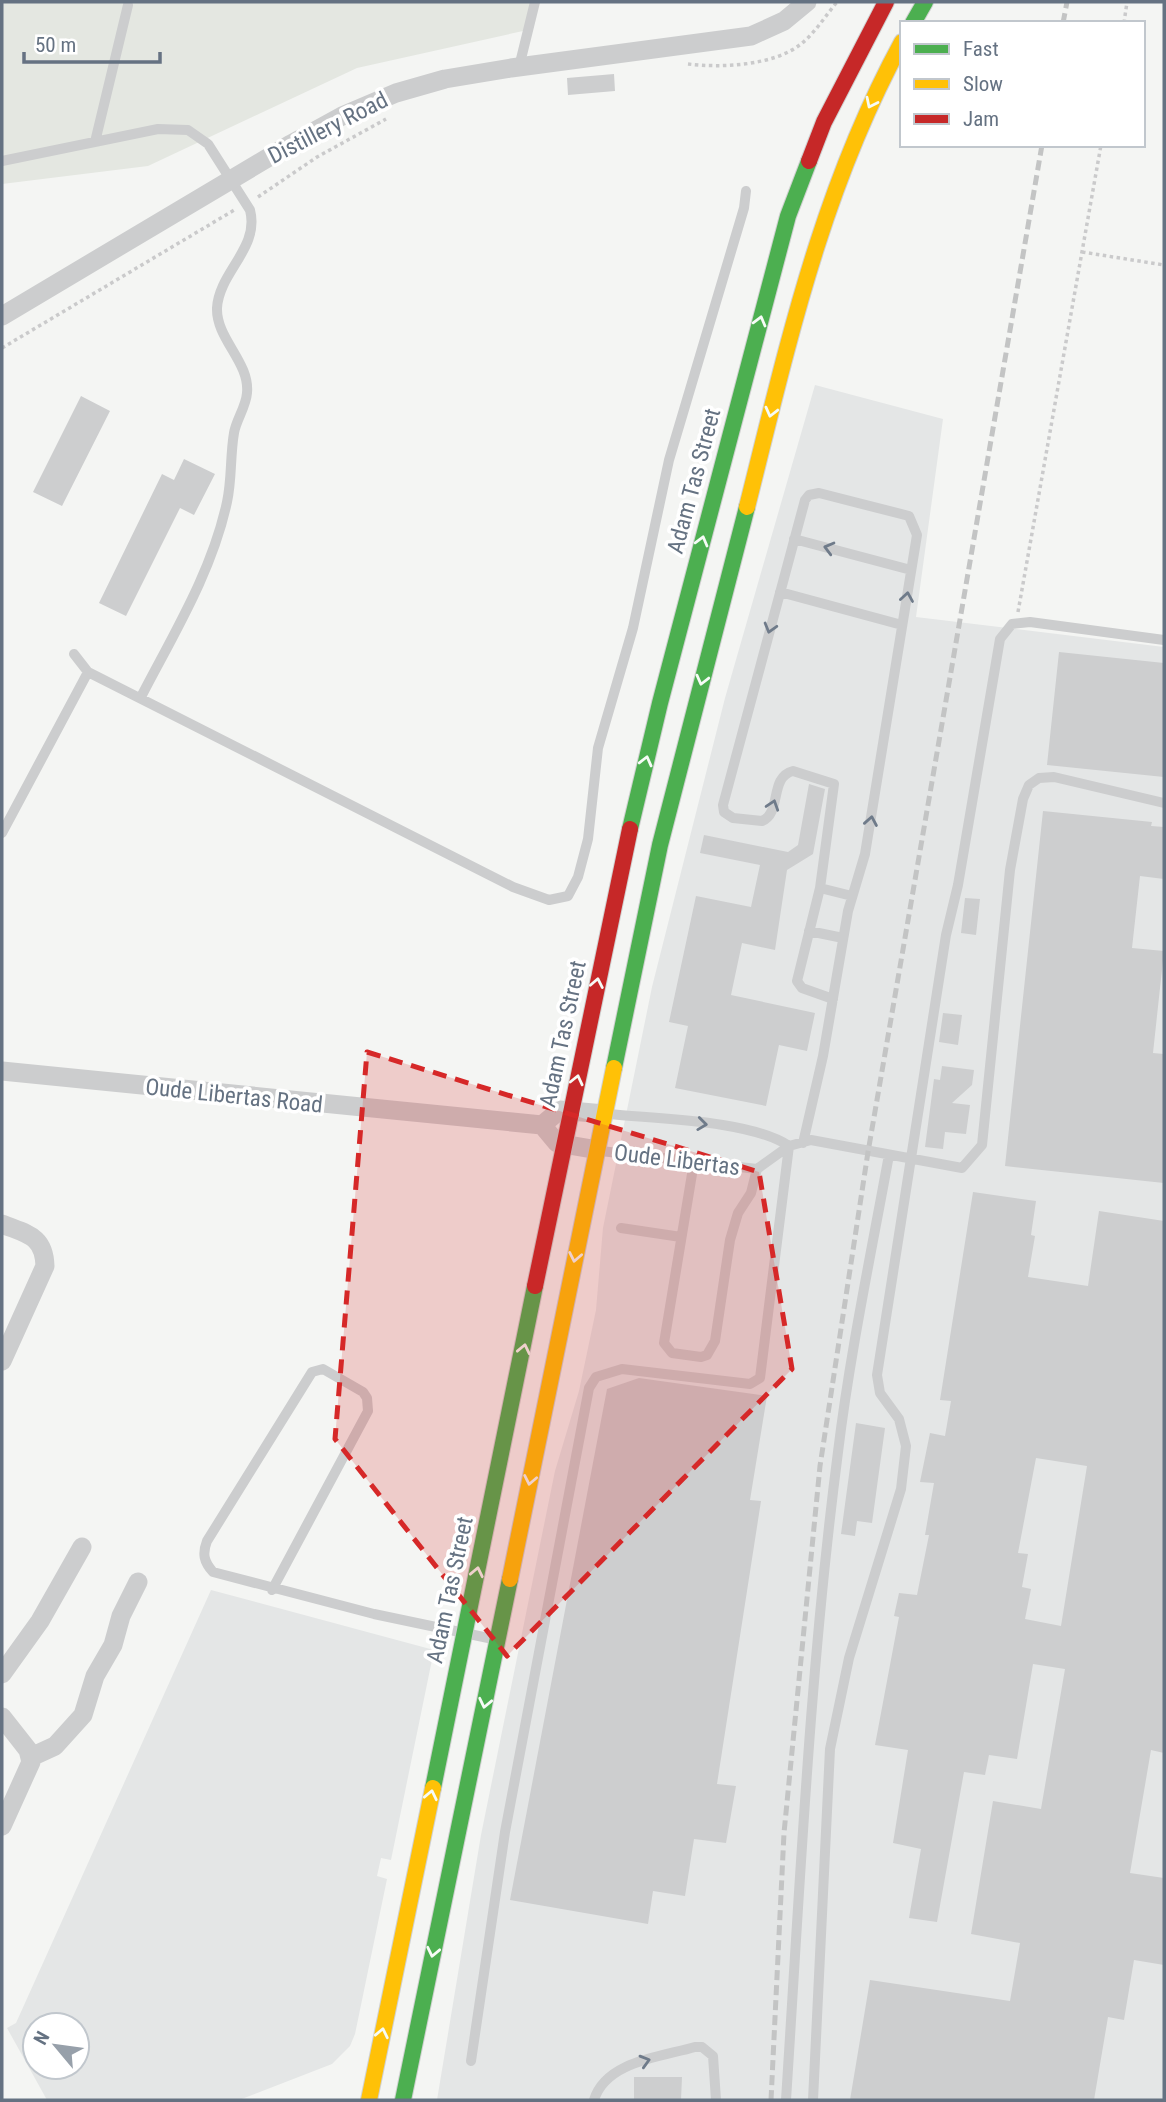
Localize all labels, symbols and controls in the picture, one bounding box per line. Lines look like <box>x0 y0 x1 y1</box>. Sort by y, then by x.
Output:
scale bar <box>24 21 161 65</box>
legend <box>900 21 1145 147</box>
text: 50 m <box>35 33 76 57</box>
text: Fast <box>963 37 999 61</box>
text: Slow <box>963 72 1003 96</box>
street label: Distillery Road <box>264 86 392 170</box>
one-way arrow <box>865 96 879 108</box>
text: Jam <box>963 107 999 131</box>
one-way arrow <box>751 315 766 327</box>
street label: Adam Tas Street <box>662 405 726 557</box>
one-way arrow <box>765 405 779 417</box>
one-way arrow <box>694 535 708 547</box>
one-way arrow <box>823 542 835 557</box>
one-way arrow <box>899 591 914 602</box>
one-way arrow <box>764 621 778 633</box>
one-way arrow <box>696 673 710 685</box>
one-way arrow <box>638 755 652 767</box>
one-way arrow <box>764 799 779 811</box>
one-way arrow <box>863 815 878 827</box>
street label: Adam Tas Street <box>534 958 592 1110</box>
one-way arrow <box>588 977 603 989</box>
street label: Oude Libertas Road <box>144 1073 324 1119</box>
one-way arrow <box>568 1074 583 1086</box>
one-way arrow <box>696 1116 708 1131</box>
street label: Oude Libertas <box>613 1139 741 1181</box>
one-way arrow <box>568 1251 583 1263</box>
one-way arrow <box>515 1343 530 1355</box>
one-way arrow <box>523 1474 538 1486</box>
street label: Adam Tas Street <box>421 1514 479 1666</box>
one-way arrow <box>468 1566 483 1578</box>
one-way arrow <box>478 1697 493 1709</box>
one-way arrow <box>423 1789 438 1801</box>
one-way arrow <box>427 1946 442 1958</box>
north arrow <box>21 2011 91 2081</box>
text: N <box>29 2027 54 2049</box>
one-way arrow <box>374 2027 389 2039</box>
one-way arrow <box>639 2055 651 2070</box>

